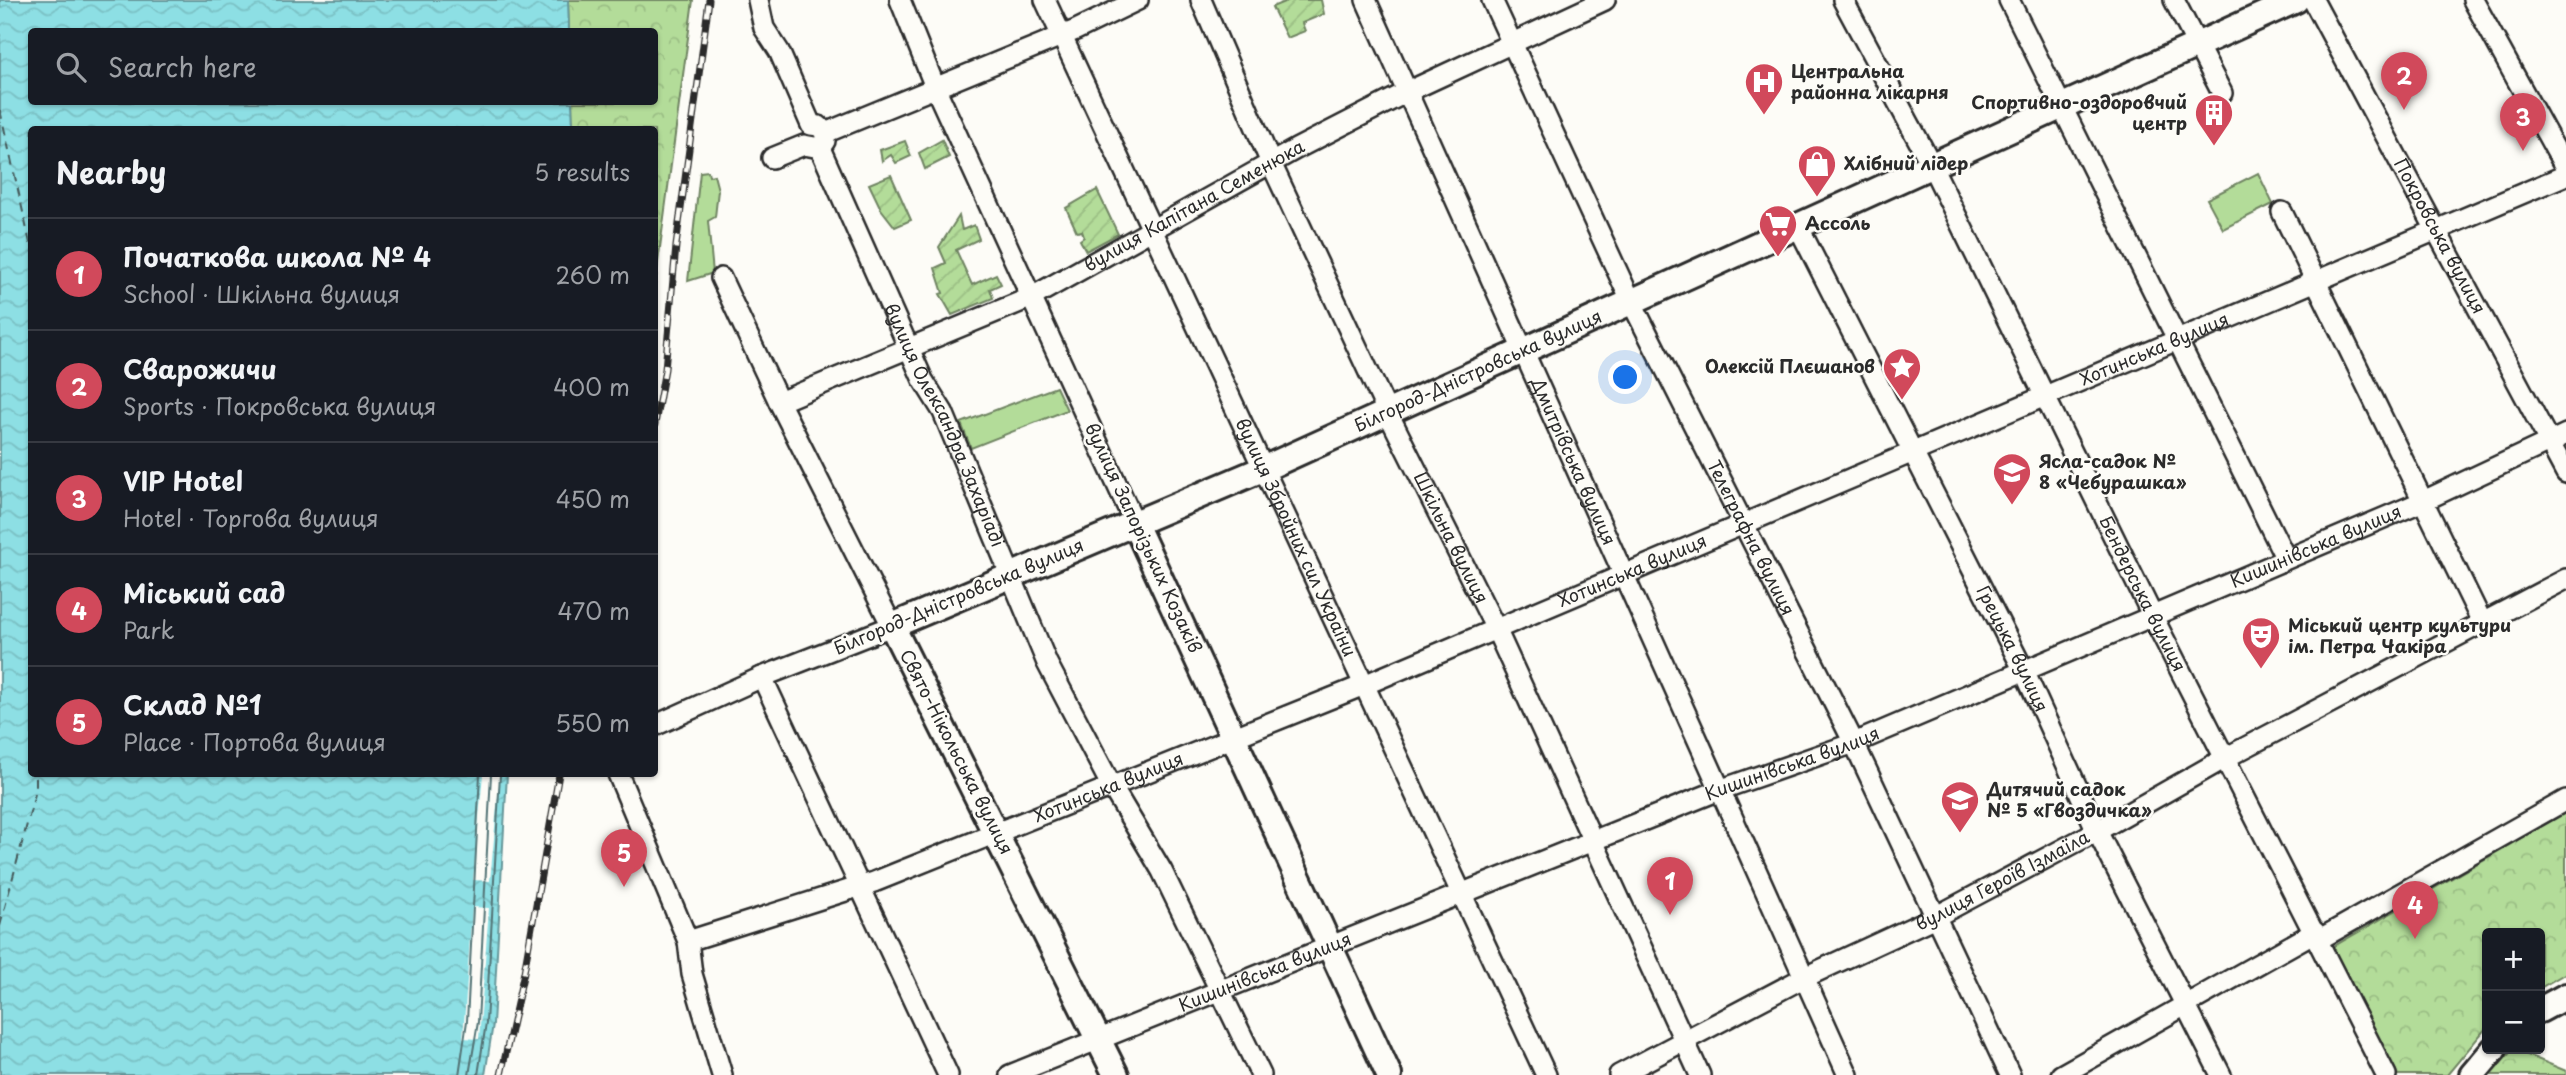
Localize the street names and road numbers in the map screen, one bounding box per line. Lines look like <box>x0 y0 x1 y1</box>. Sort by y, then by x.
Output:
street label: вулиця Капітана Семенюка <box>1078 132 1309 277</box>
street label: Покровська вулиця <box>2388 153 2493 318</box>
street label: вулиця Олександра Захаріаді <box>879 299 1012 551</box>
street label: Білгород-Дністровська вулиця <box>1349 302 1606 438</box>
street label: Хотинська вулиця <box>2075 305 2233 392</box>
street label: Дмитрівська вулиця <box>1525 372 1624 549</box>
street label: вулиця Збройних сил України <box>1230 413 1364 661</box>
street label: вулиця Запорізьких Козаків <box>1079 418 1210 657</box>
street label: Телеграфна вулиця <box>1701 455 1802 620</box>
street label: Шкільна вулиця <box>1408 467 1496 608</box>
street label: Кишинівська вулиця <box>2225 497 2405 594</box>
street label: Бендерська вулиця <box>2093 510 2194 676</box>
street label: Хотинська вулиця <box>1553 526 1711 613</box>
street label: Білгород-Дністровська вулиця <box>829 531 1088 661</box>
street label: Грецька вулиця <box>1971 580 2056 716</box>
street label: Свято-Нікольська вулиця <box>894 644 1021 859</box>
street label: Кишинівська вулиця <box>1700 719 1883 807</box>
street label: Хотинська вулиця <box>1029 744 1187 829</box>
street label: вулиця Героїв Ізмаїла <box>1910 822 2094 936</box>
street label: Кишинівська вулиця <box>1174 924 1355 1018</box>

